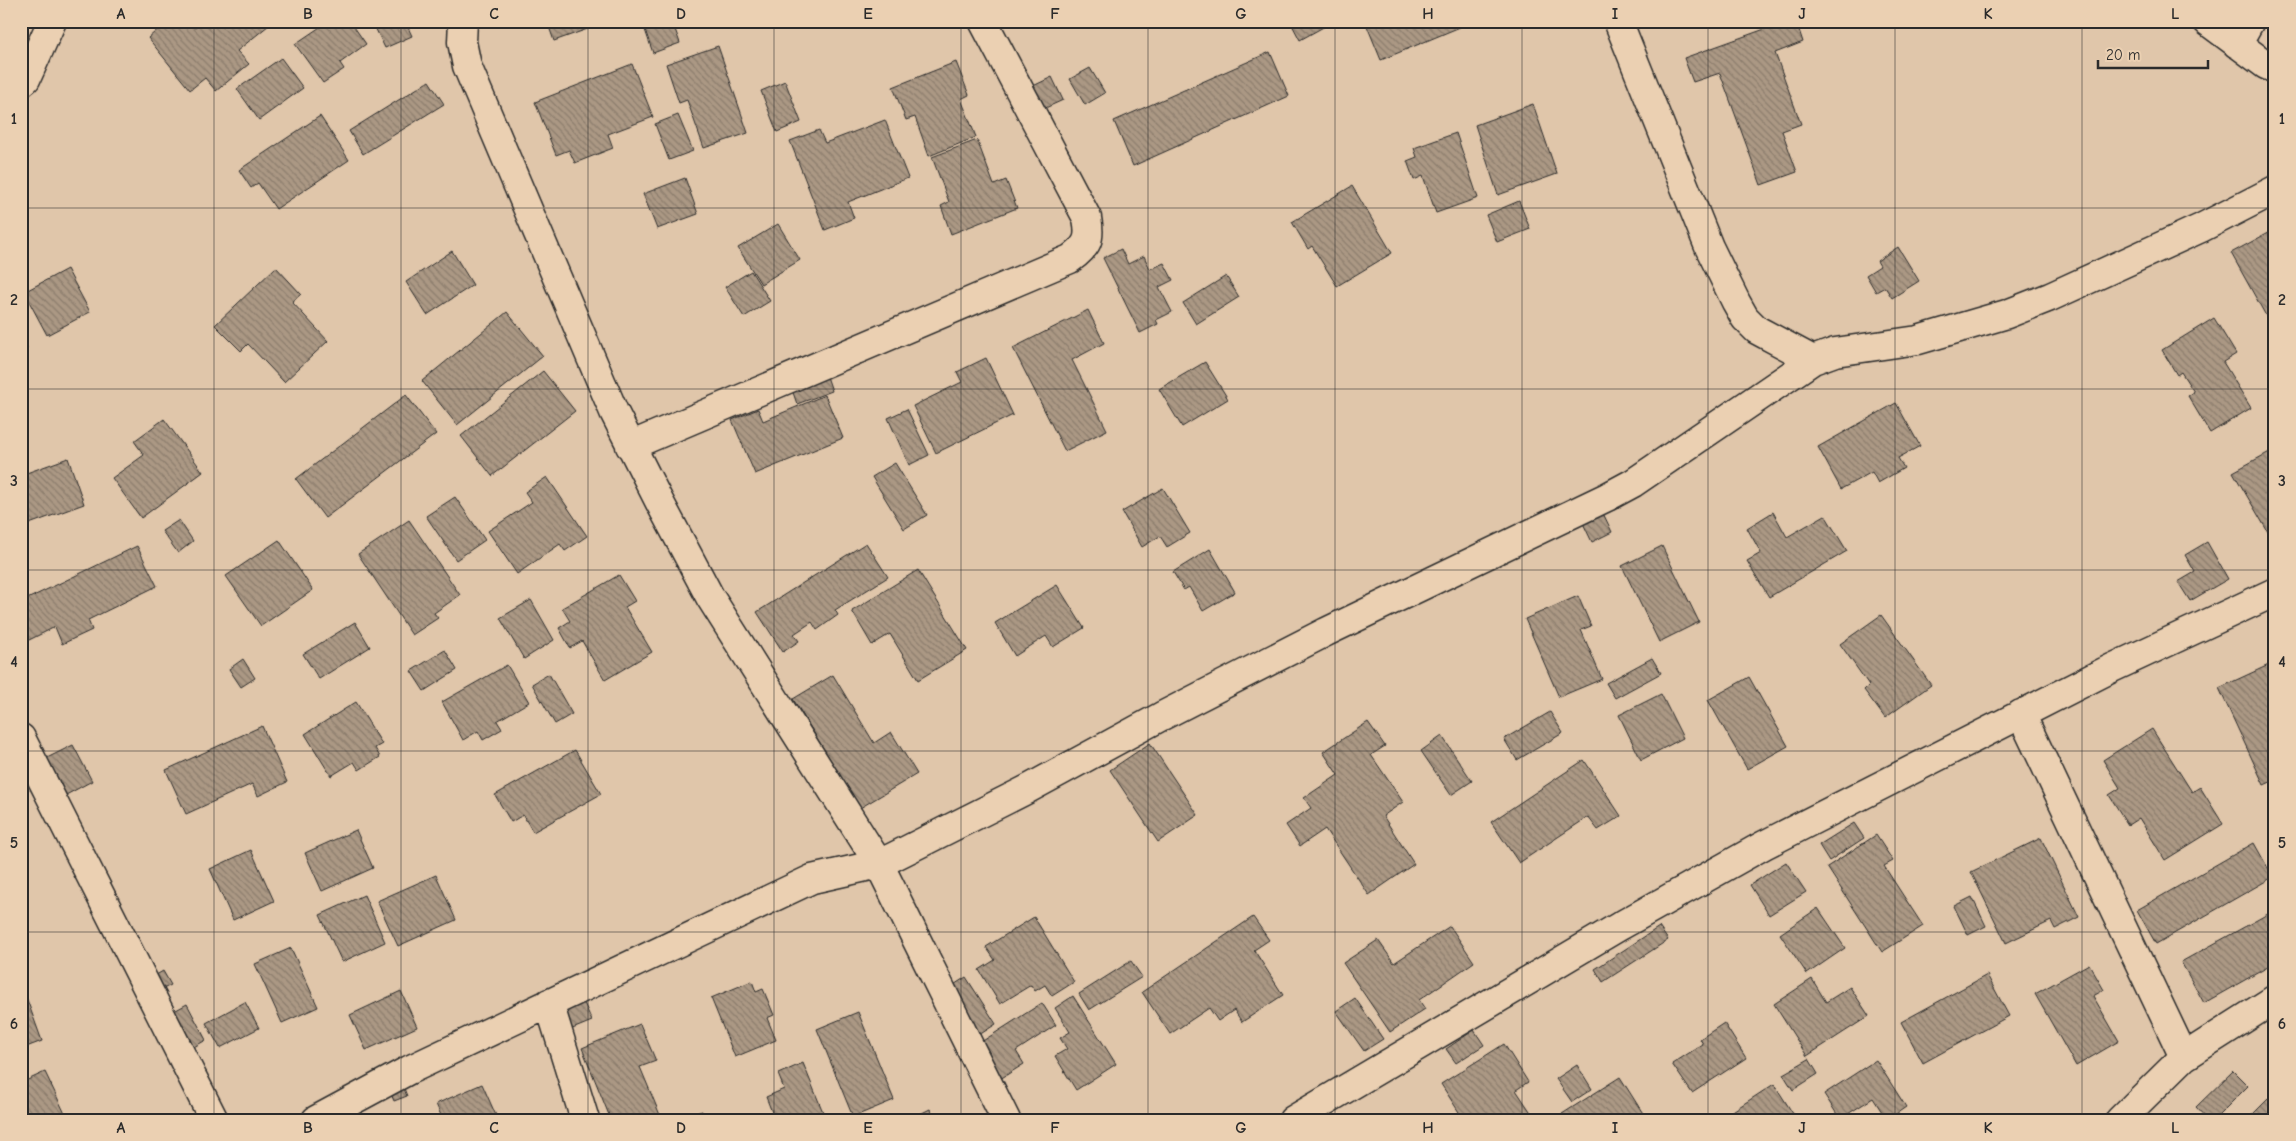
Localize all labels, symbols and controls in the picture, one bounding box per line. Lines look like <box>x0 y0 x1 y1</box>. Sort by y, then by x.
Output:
text: A <box>117 5 126 23</box>
text: B <box>303 5 313 23</box>
text: C <box>489 5 499 23</box>
text: D <box>676 5 686 23</box>
text: E <box>863 5 873 23</box>
text: F <box>1050 5 1060 23</box>
text: G <box>1235 5 1247 23</box>
text: H <box>1422 5 1434 23</box>
text: I <box>1612 5 1618 23</box>
text: J <box>1798 5 1806 23</box>
text: K <box>1983 5 1993 23</box>
text: L <box>2171 5 2179 23</box>
scale bar <box>2098 38 2208 70</box>
text: 20 m <box>2106 46 2140 64</box>
text: 1 <box>11 110 17 128</box>
text: 1 <box>2279 110 2285 128</box>
text: 2 <box>10 291 18 309</box>
text: 2 <box>2278 291 2286 309</box>
text: 3 <box>10 472 18 490</box>
text: 3 <box>2278 472 2286 490</box>
text: 4 <box>10 653 18 671</box>
text: 4 <box>2278 653 2286 671</box>
text: 5 <box>10 834 18 852</box>
text: 5 <box>2278 834 2286 852</box>
text: 6 <box>10 1015 18 1033</box>
text: 6 <box>2278 1015 2286 1033</box>
text: A <box>117 1119 126 1137</box>
text: B <box>303 1119 313 1137</box>
text: C <box>489 1119 499 1137</box>
text: D <box>676 1119 686 1137</box>
text: E <box>863 1119 873 1137</box>
text: F <box>1050 1119 1060 1137</box>
text: G <box>1235 1119 1247 1137</box>
text: H <box>1422 1119 1434 1137</box>
text: I <box>1612 1119 1618 1137</box>
text: J <box>1798 1119 1806 1137</box>
text: K <box>1983 1119 1993 1137</box>
text: L <box>2171 1119 2179 1137</box>

